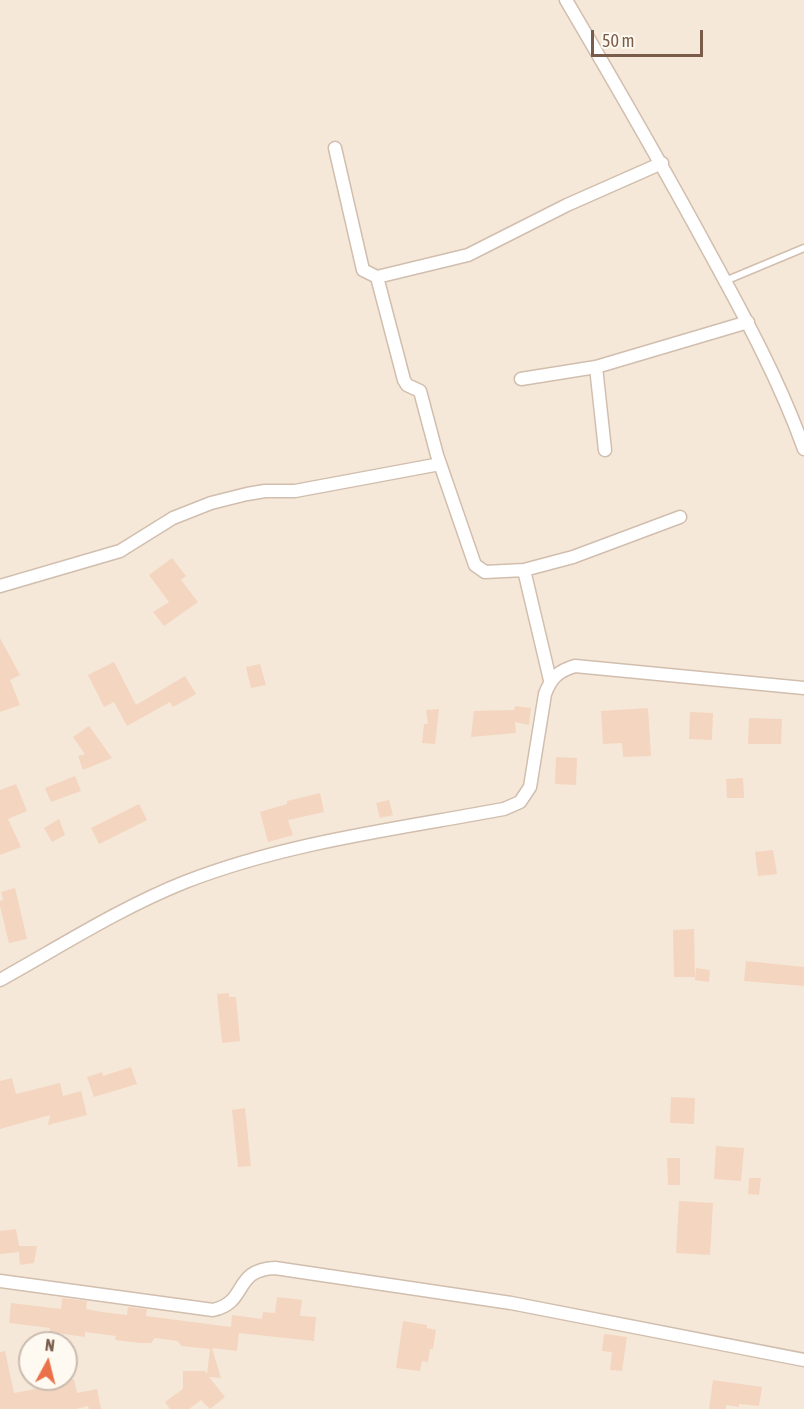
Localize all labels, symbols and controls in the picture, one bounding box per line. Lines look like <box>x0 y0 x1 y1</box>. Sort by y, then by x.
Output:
scale bar <box>594 18 706 56</box>
text: 50 m <box>602 30 634 51</box>
north arrow <box>18 1331 78 1391</box>
text: N <box>44 1336 56 1355</box>

